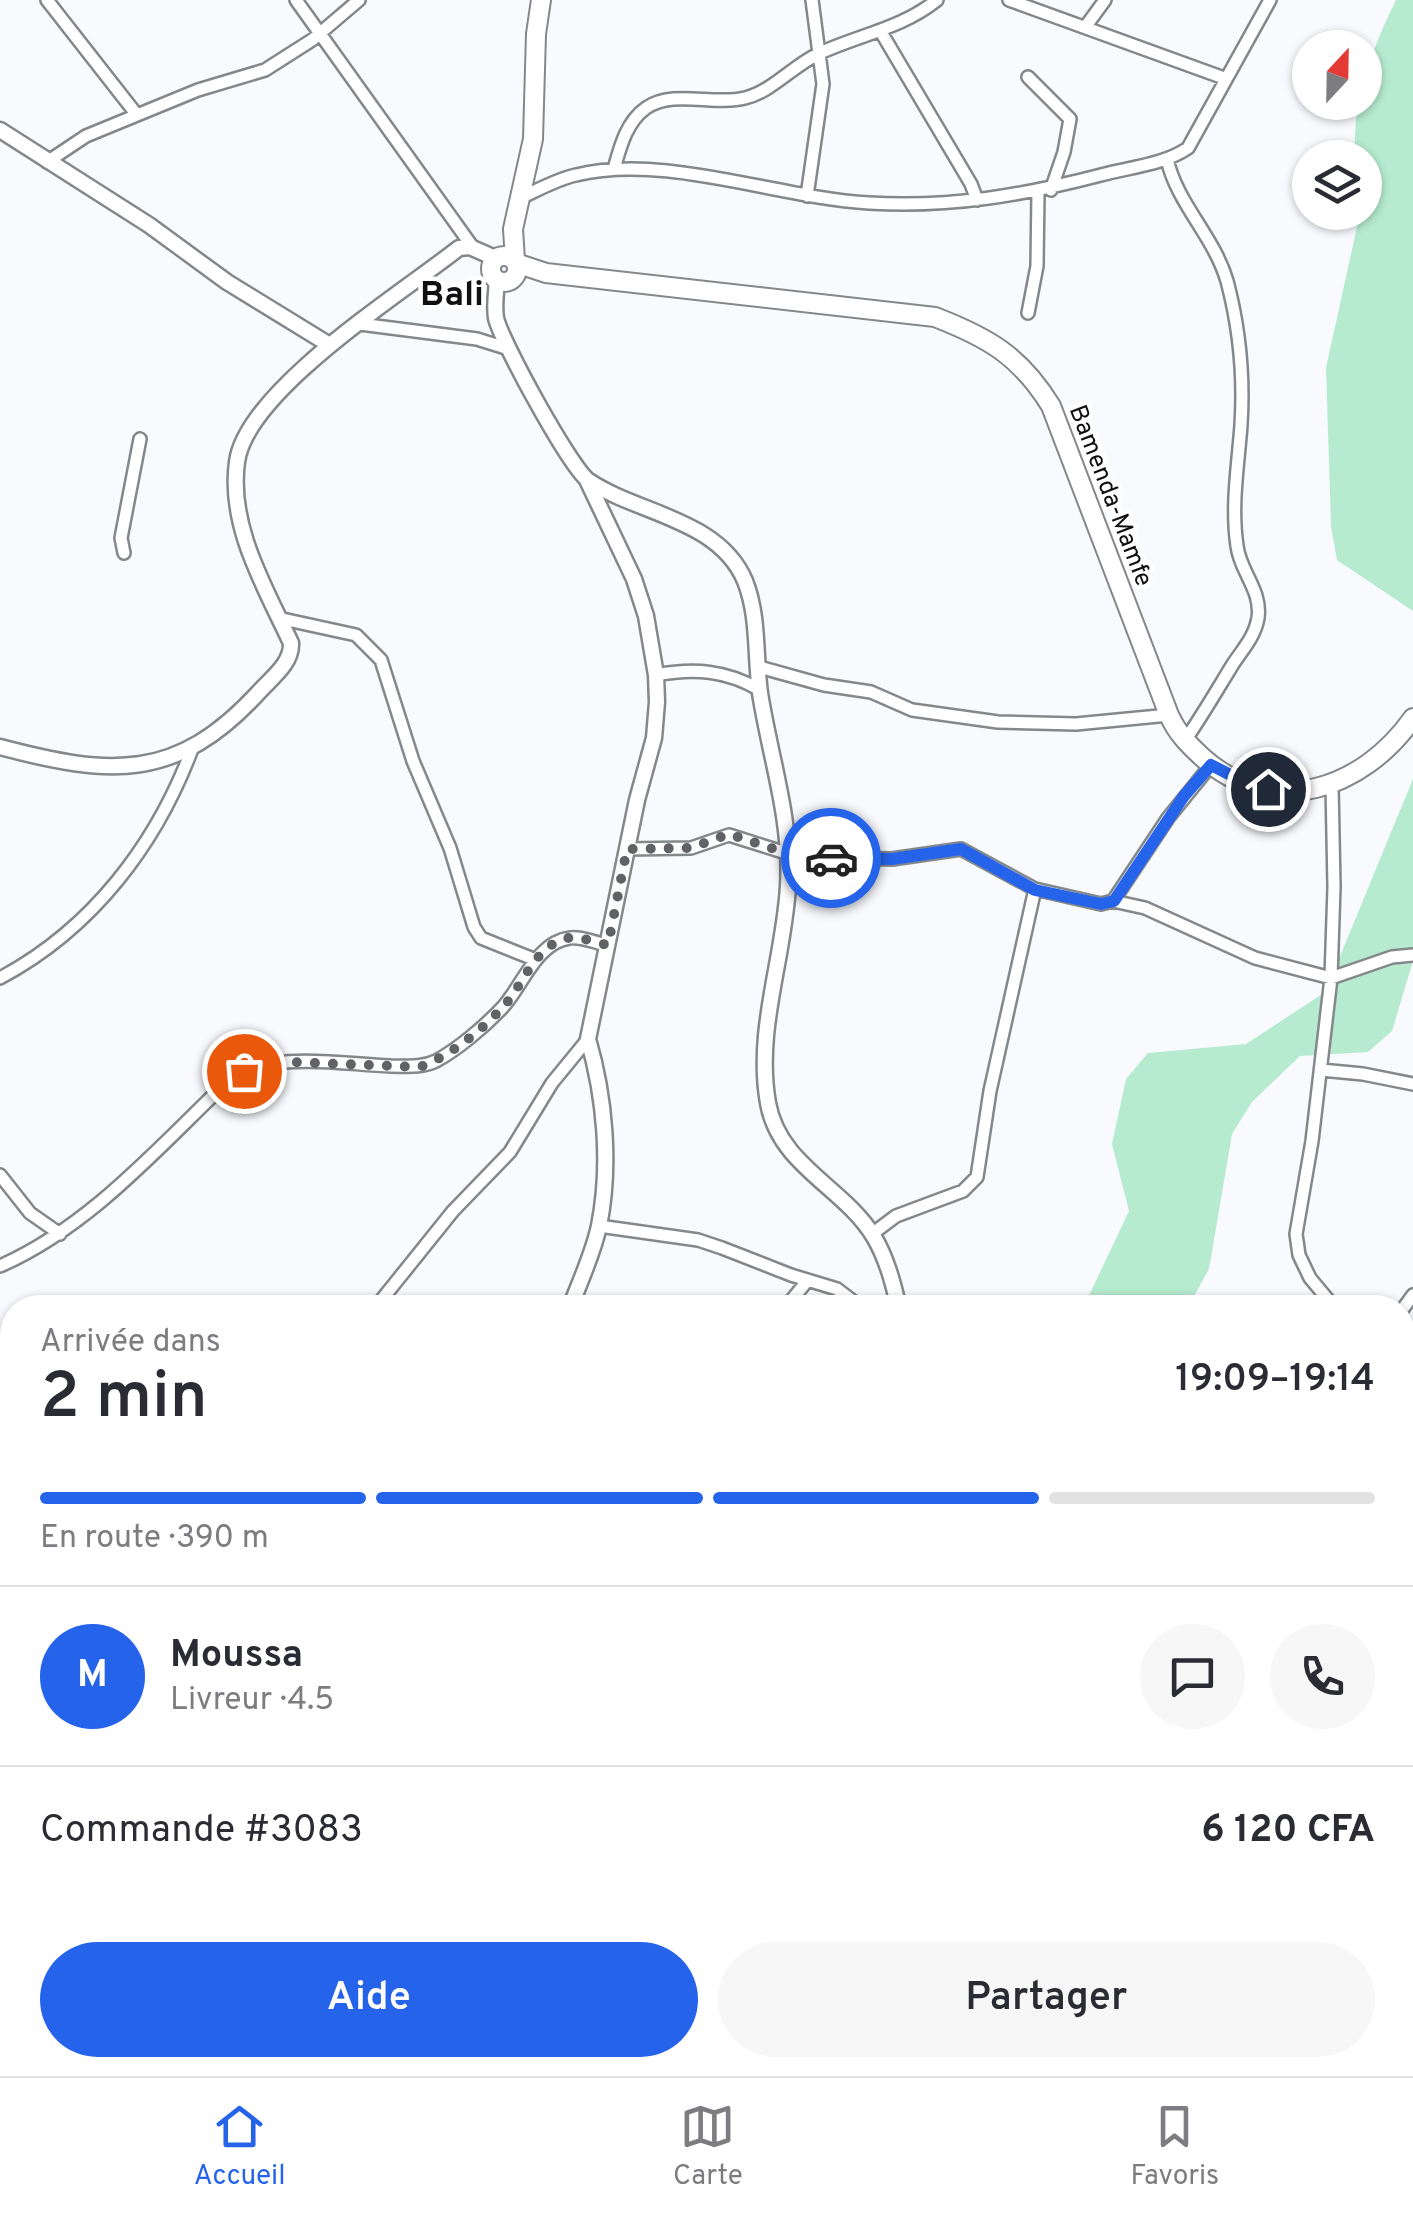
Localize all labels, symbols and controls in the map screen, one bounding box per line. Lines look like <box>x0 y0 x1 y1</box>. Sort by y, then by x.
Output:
north arrow <box>1292 30 1382 120</box>
map controls <box>1292 30 1382 230</box>
button: layers <box>1292 140 1382 230</box>
district label: Bali <box>420 274 484 318</box>
street label: Bamenda-Mamfe <box>1060 401 1159 591</box>
pin <box>1226 747 1311 832</box>
icon: home <box>1241 762 1296 817</box>
courier <box>781 808 881 908</box>
icon: car <box>804 831 859 886</box>
pin <box>202 1029 287 1114</box>
icon: bag <box>217 1044 272 1099</box>
text: Arrivée dans <box>40 1323 221 1363</box>
text: 19:09–19:14 <box>1175 1356 1375 1405</box>
text: 2 min <box>40 1359 208 1441</box>
text: En route · 390 m <box>40 1519 269 1559</box>
button: chat <box>1140 1624 1245 1729</box>
button: phone <box>1270 1624 1375 1729</box>
text: Moussa <box>170 1632 303 1681</box>
text: M <box>77 1652 108 1701</box>
text: Livreur · 4.5 <box>170 1681 334 1721</box>
text: Commande #3083 <box>40 1807 363 1856</box>
text: 6 120 CFA <box>1201 1807 1375 1856</box>
button: Aide <box>40 1942 698 2057</box>
button: Partager <box>718 1942 1375 2057</box>
tab: Accueil <box>194 2099 286 2195</box>
tab: Carte <box>673 2099 743 2195</box>
tab: Favoris <box>1130 2099 1219 2195</box>

